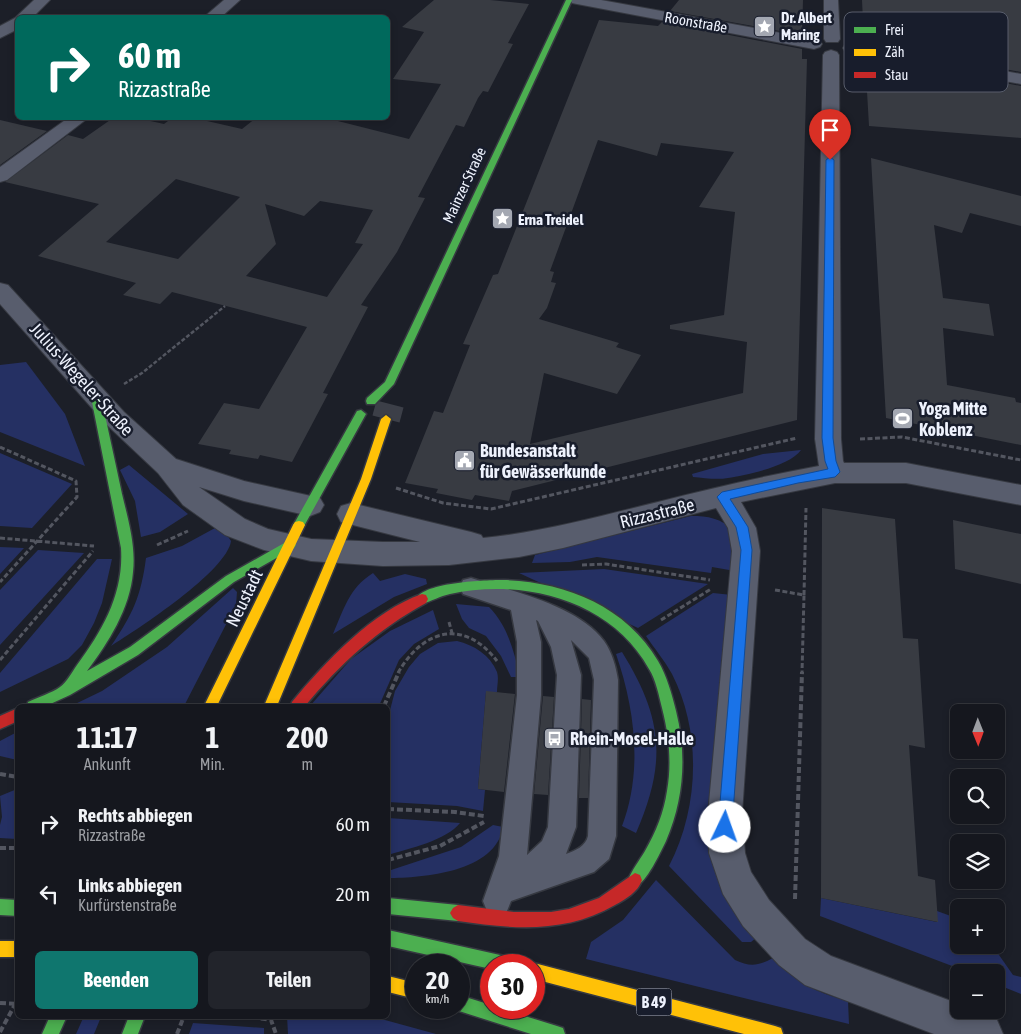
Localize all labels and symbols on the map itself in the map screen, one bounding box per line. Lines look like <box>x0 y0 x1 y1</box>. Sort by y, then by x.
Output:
street label: Roonstraße <box>663 8 729 36</box>
place label: Dr. Albert Maring <box>781 9 832 43</box>
legend <box>844 12 1008 92</box>
place icon: Dr. Albert Maring <box>753 14 777 38</box>
text: Frei <box>885 22 904 38</box>
text: Zäh <box>885 44 905 60</box>
text: Stau <box>885 67 908 83</box>
pin <box>809 109 851 160</box>
street label: Mainzer Straße <box>439 144 489 226</box>
place icon: Erna Treidel <box>490 207 514 231</box>
place label: Erna Treidel <box>518 211 584 228</box>
street label: Julius-Wegeler-Straße <box>26 318 138 440</box>
place label: Yoga Mitte Koblenz <box>918 398 987 440</box>
sports icon: Yoga Mitte Koblenz <box>891 406 915 430</box>
place label: Bundesanstalt für Gewässerkunde <box>479 440 606 482</box>
public building icon: Bundesanstalt für Gewässerkunde <box>452 448 476 472</box>
street label: Rizzastraße <box>618 494 696 532</box>
street label: Neustadt <box>221 566 267 630</box>
north arrow <box>950 704 1005 759</box>
bus stop icon: Rhein-Mosel-Halle <box>542 726 566 750</box>
place label: Rhein-Mosel-Halle <box>570 728 694 749</box>
position arrow <box>698 800 750 852</box>
speed limit sign: 30 <box>480 954 545 1019</box>
road number: B 49 <box>636 989 672 1016</box>

